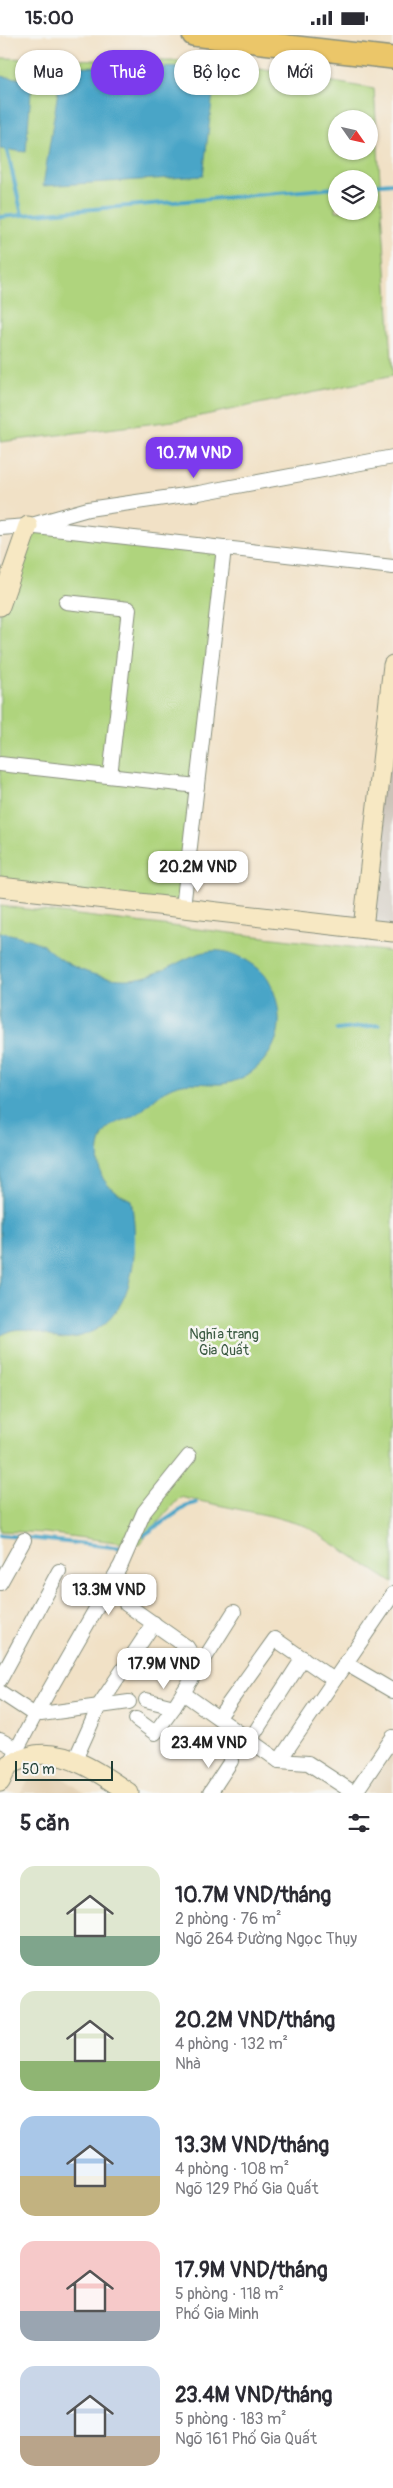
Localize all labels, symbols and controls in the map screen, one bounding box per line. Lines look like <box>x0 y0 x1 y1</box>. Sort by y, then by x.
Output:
text: 15:00 <box>25 6 74 30</box>
chip: Mua <box>15 50 81 95</box>
chip: Thuê <box>91 50 164 95</box>
chip: Bộ lọc <box>174 50 259 95</box>
chip: Mới <box>269 50 331 95</box>
north arrow <box>328 110 378 160</box>
map controls <box>328 110 378 220</box>
button: layers <box>328 170 378 220</box>
pin: 10.7M VND <box>137 437 251 479</box>
text: 10.7M VND <box>157 443 231 463</box>
pin: 20.2M VND <box>141 851 255 893</box>
text: 20.2M VND <box>159 857 237 877</box>
park label: Nghĩa trang Gia Quất <box>189 1326 259 1359</box>
pin: 13.3M VND <box>52 1573 166 1616</box>
text: 13.3M VND <box>72 1580 146 1600</box>
pin: 17.9M VND <box>107 1647 221 1690</box>
text: 17.9M VND <box>128 1654 200 1674</box>
pin: 23.4M VND <box>152 1727 266 1769</box>
text: 23.4M VND <box>171 1733 247 1753</box>
scale bar <box>15 1758 112 1781</box>
text: 50 m <box>22 1761 55 1778</box>
icon: filters <box>345 1809 373 1837</box>
text: 5 căn <box>20 1810 69 1837</box>
text: 10.7M VND/tháng <box>175 1882 331 1909</box>
icon: home <box>60 1886 120 1946</box>
text: 2 phòng · 76 m² <box>175 1909 281 1929</box>
text: Ngõ 264 Đường Ngọc Thụy <box>175 1929 357 1949</box>
text: 20.2M VND/tháng <box>175 2007 335 2034</box>
icon: home <box>60 2011 120 2071</box>
text: 4 phòng · 132 m² <box>175 2034 288 2054</box>
text: Nhà <box>175 2054 201 2074</box>
text: 13.3M VND/tháng <box>175 2132 329 2159</box>
icon: home <box>60 2136 120 2196</box>
text: 4 phòng · 108 m² <box>175 2159 289 2179</box>
text: Ngõ 129 Phố Gia Quất <box>175 2179 318 2199</box>
text: 17.9M VND/tháng <box>175 2257 327 2284</box>
icon: home <box>60 2261 120 2321</box>
text: 5 phòng · 118 m² <box>175 2284 284 2304</box>
text: Phố Gia Minh <box>175 2304 259 2324</box>
text: 23.4M VND/tháng <box>175 2382 332 2409</box>
icon: home <box>60 2386 120 2446</box>
text: 5 phòng · 183 m² <box>175 2409 287 2429</box>
text: Ngõ 161 Phố Gia Quất <box>175 2429 317 2449</box>

